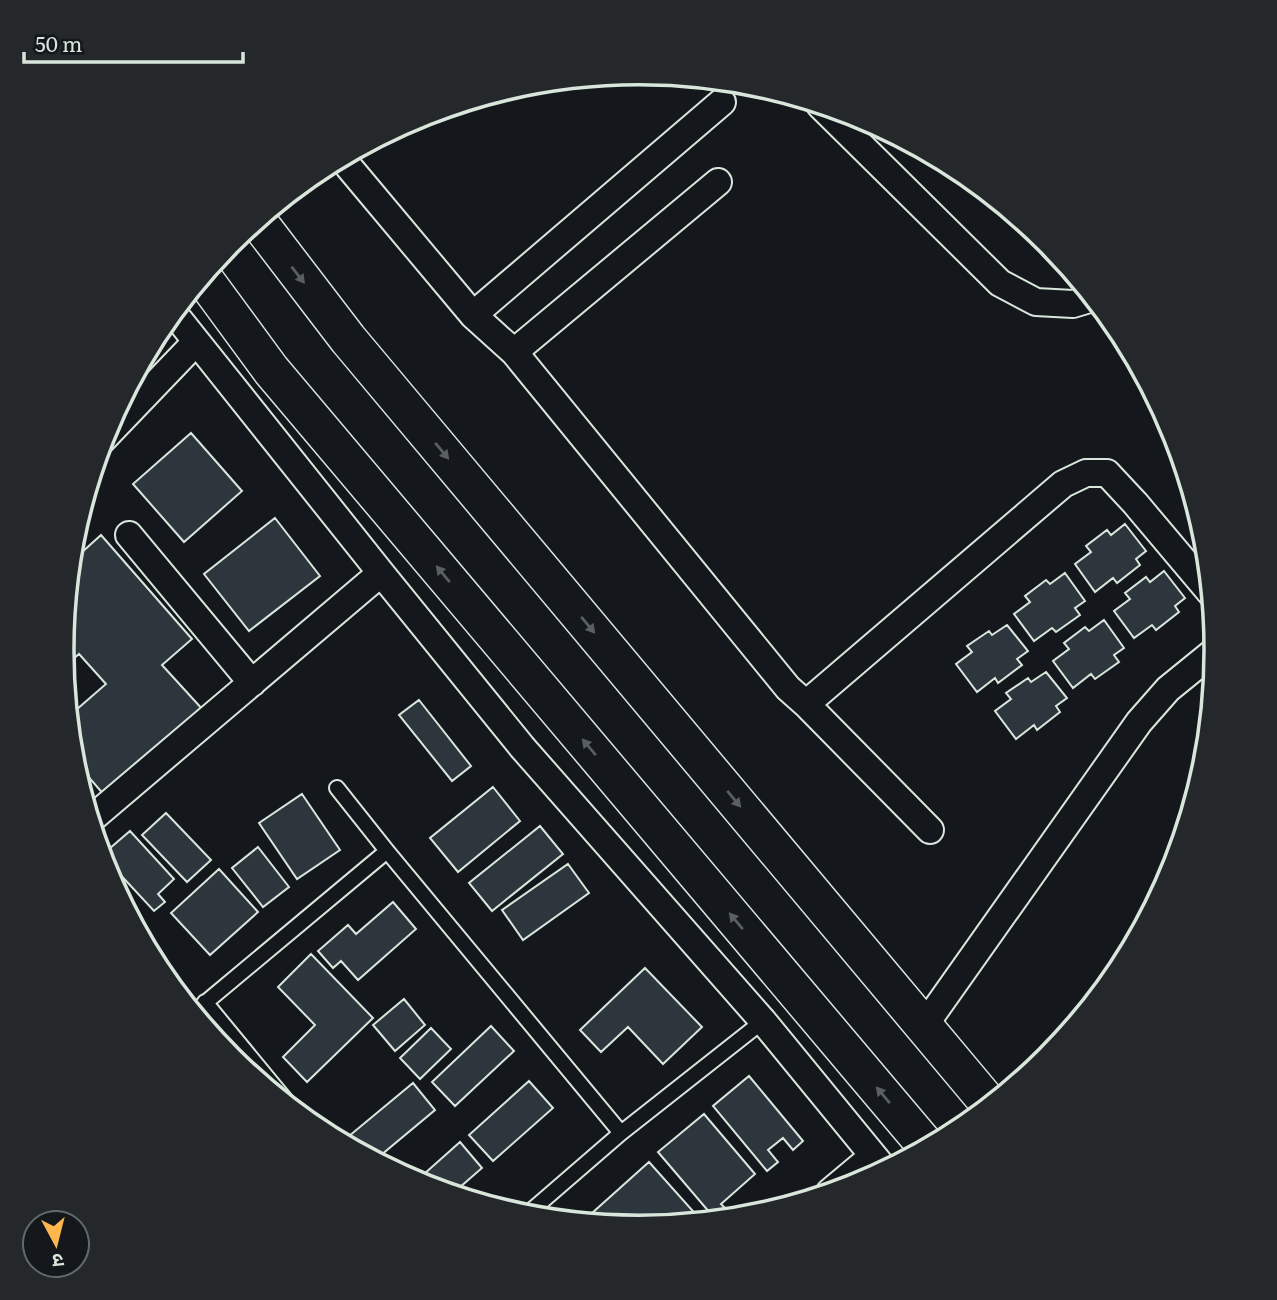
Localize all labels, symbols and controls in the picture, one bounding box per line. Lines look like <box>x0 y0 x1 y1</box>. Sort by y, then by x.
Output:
scale bar <box>24 21 243 65</box>
text: 50 m <box>35 27 82 58</box>
one-way arrow <box>290 265 305 283</box>
one-way arrow <box>434 441 449 459</box>
one-way arrow <box>436 565 451 582</box>
one-way arrow <box>580 616 596 634</box>
one-way arrow <box>582 739 597 757</box>
one-way arrow <box>726 791 741 808</box>
one-way arrow <box>729 913 744 930</box>
one-way arrow <box>875 1086 891 1104</box>
north arrow <box>21 1209 91 1279</box>
text: उ <box>50 1247 65 1277</box>

